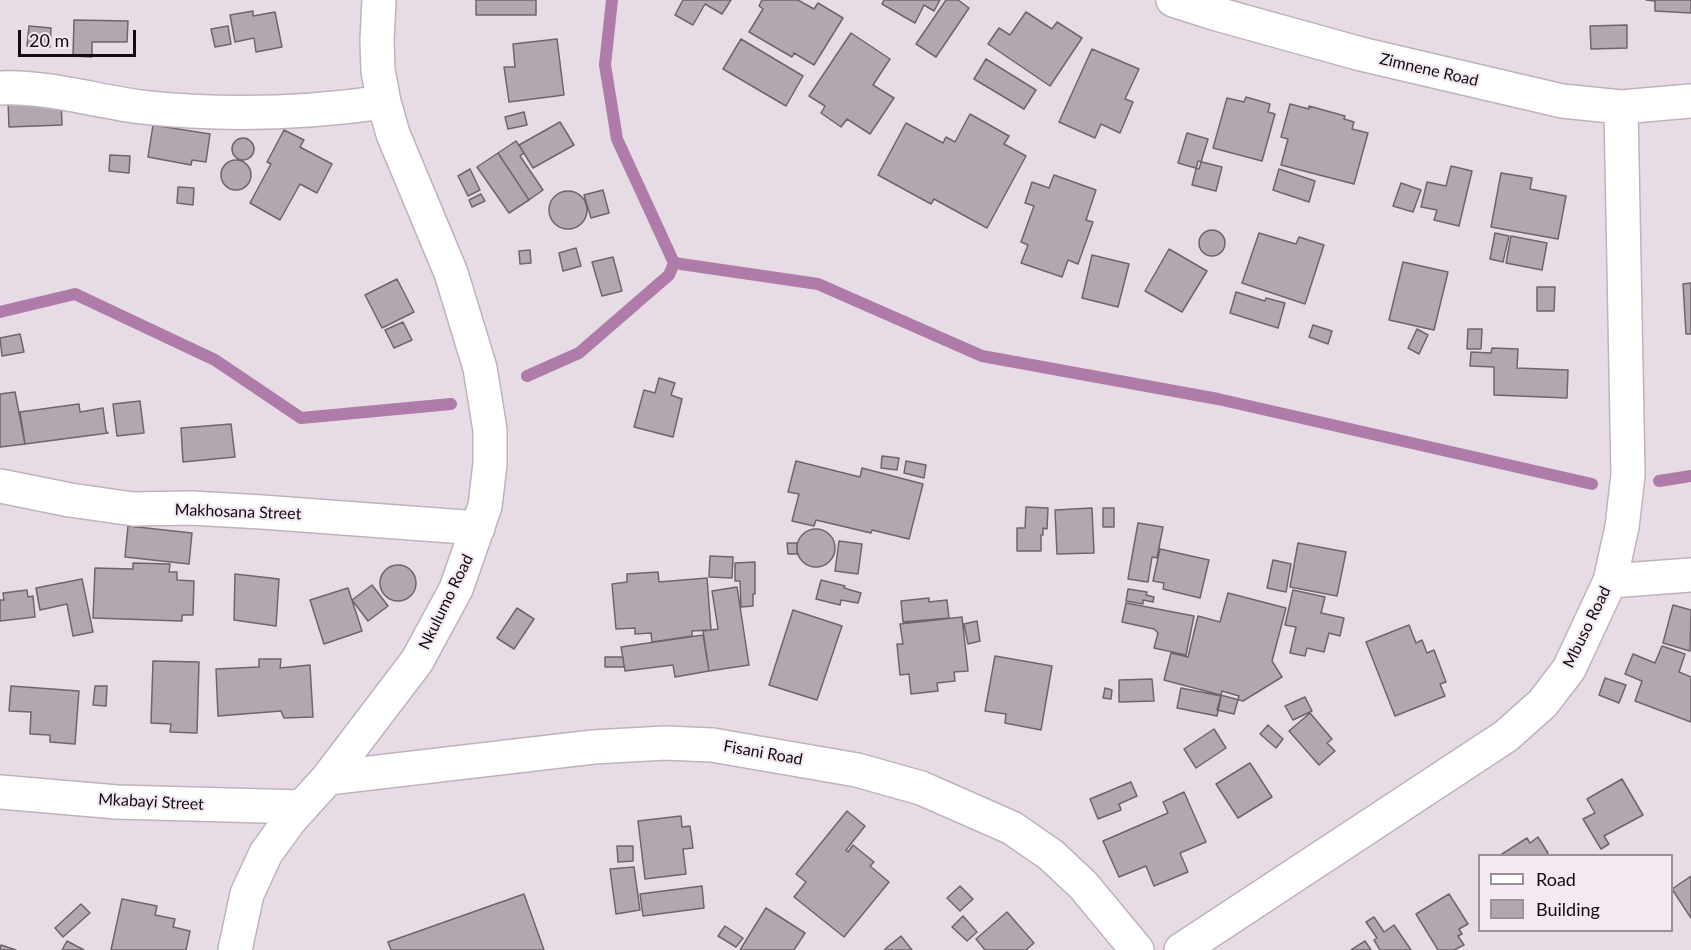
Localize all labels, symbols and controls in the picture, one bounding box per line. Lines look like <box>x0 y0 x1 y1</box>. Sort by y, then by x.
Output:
scale bar <box>21 18 140 56</box>
text: 20 m <box>29 29 69 51</box>
street label: Zimnene Road <box>1378 49 1480 91</box>
street label: Makhosana Street <box>174 500 302 524</box>
street label: Nkulumo Road <box>415 551 477 653</box>
street label: Mbuso Road <box>1559 583 1615 671</box>
street label: Fisani Road <box>722 737 804 769</box>
street label: Mkabayi Street <box>98 790 204 814</box>
legend <box>1478 854 1673 932</box>
text: Road <box>1536 868 1576 890</box>
text: Building <box>1536 898 1600 920</box>

